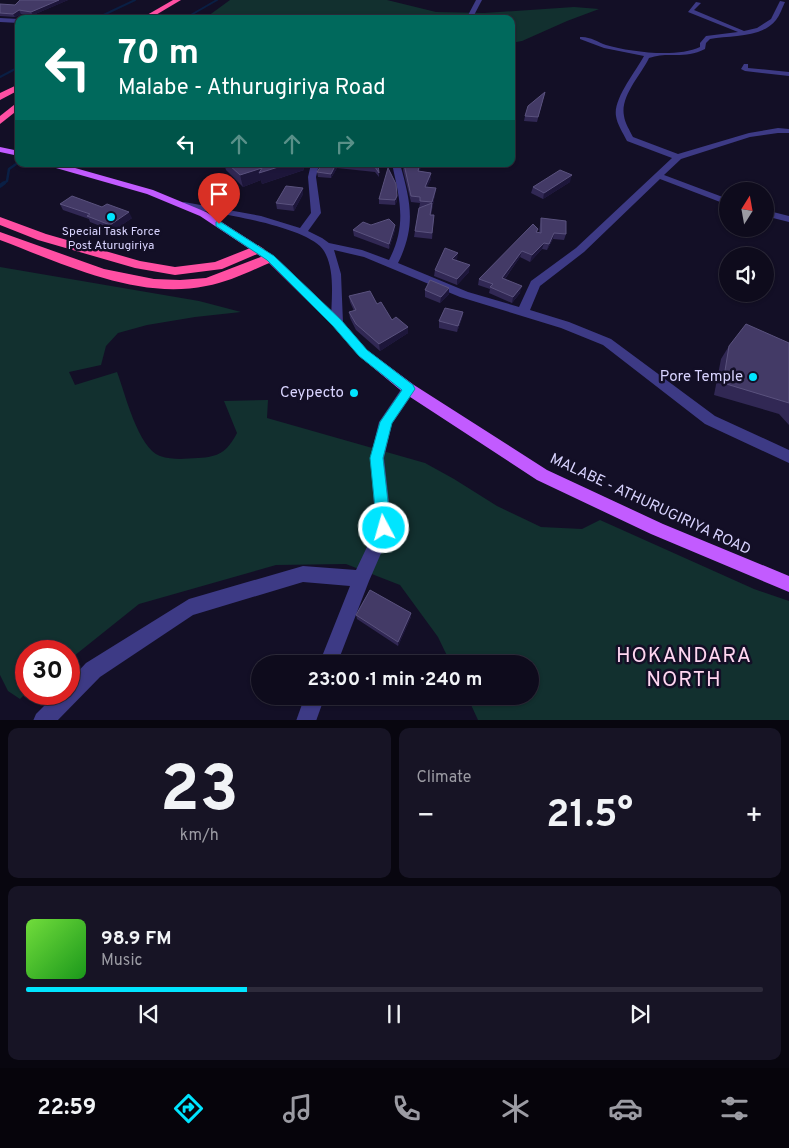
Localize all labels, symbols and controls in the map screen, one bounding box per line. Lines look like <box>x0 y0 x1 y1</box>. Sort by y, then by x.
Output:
text: 70 m <box>118 32 199 76</box>
icon: left <box>35 35 100 100</box>
text: Malabe - Athurugiriya Road <box>118 75 386 102</box>
icon: left <box>172 130 200 158</box>
icon: ahead <box>225 130 253 158</box>
icon: ahead <box>278 130 306 158</box>
icon: right <box>331 130 359 158</box>
pin <box>198 173 240 224</box>
icon: arrive <box>205 180 233 208</box>
north arrow <box>719 182 774 238</box>
map controls <box>719 182 774 302</box>
marker: Special Task Force Post Aturugiriya <box>105 211 117 223</box>
place label: Special Task Force Post Aturugiriya <box>62 224 160 254</box>
button: sound <box>719 247 774 302</box>
place label: Pore Temple <box>660 368 743 387</box>
marker: Pore Temple <box>747 371 759 383</box>
place label: Ceypecto <box>280 384 344 403</box>
marker: Ceypecto <box>348 387 360 399</box>
street label: MALABE - ATHURUGIRIYA ROAD <box>546 450 754 560</box>
position arrow <box>357 501 409 553</box>
speed limit sign: 30 <box>15 640 80 705</box>
district label: HOKANDARA NORTH <box>616 643 752 694</box>
text: 23:00 · 1 min · 240 m <box>307 668 483 692</box>
text: 23 <box>160 752 239 834</box>
text: Climate <box>417 768 471 788</box>
text: 21.5° <box>546 792 633 841</box>
text: − <box>417 799 435 835</box>
text: + <box>745 799 763 835</box>
text: km/h <box>180 826 219 846</box>
text: 98.9 FM <box>101 927 172 951</box>
text: Music <box>101 951 142 971</box>
icon: previous <box>135 1000 163 1028</box>
icon: pause <box>380 1000 408 1028</box>
icon: next <box>626 1000 654 1028</box>
icon: directions <box>171 1091 206 1126</box>
icon: music <box>280 1091 315 1126</box>
icon: phone <box>389 1091 424 1126</box>
icon: climate <box>498 1091 533 1126</box>
icon: car <box>608 1091 643 1126</box>
icon: filters <box>717 1091 752 1126</box>
text: 22:59 <box>37 1095 96 1122</box>

